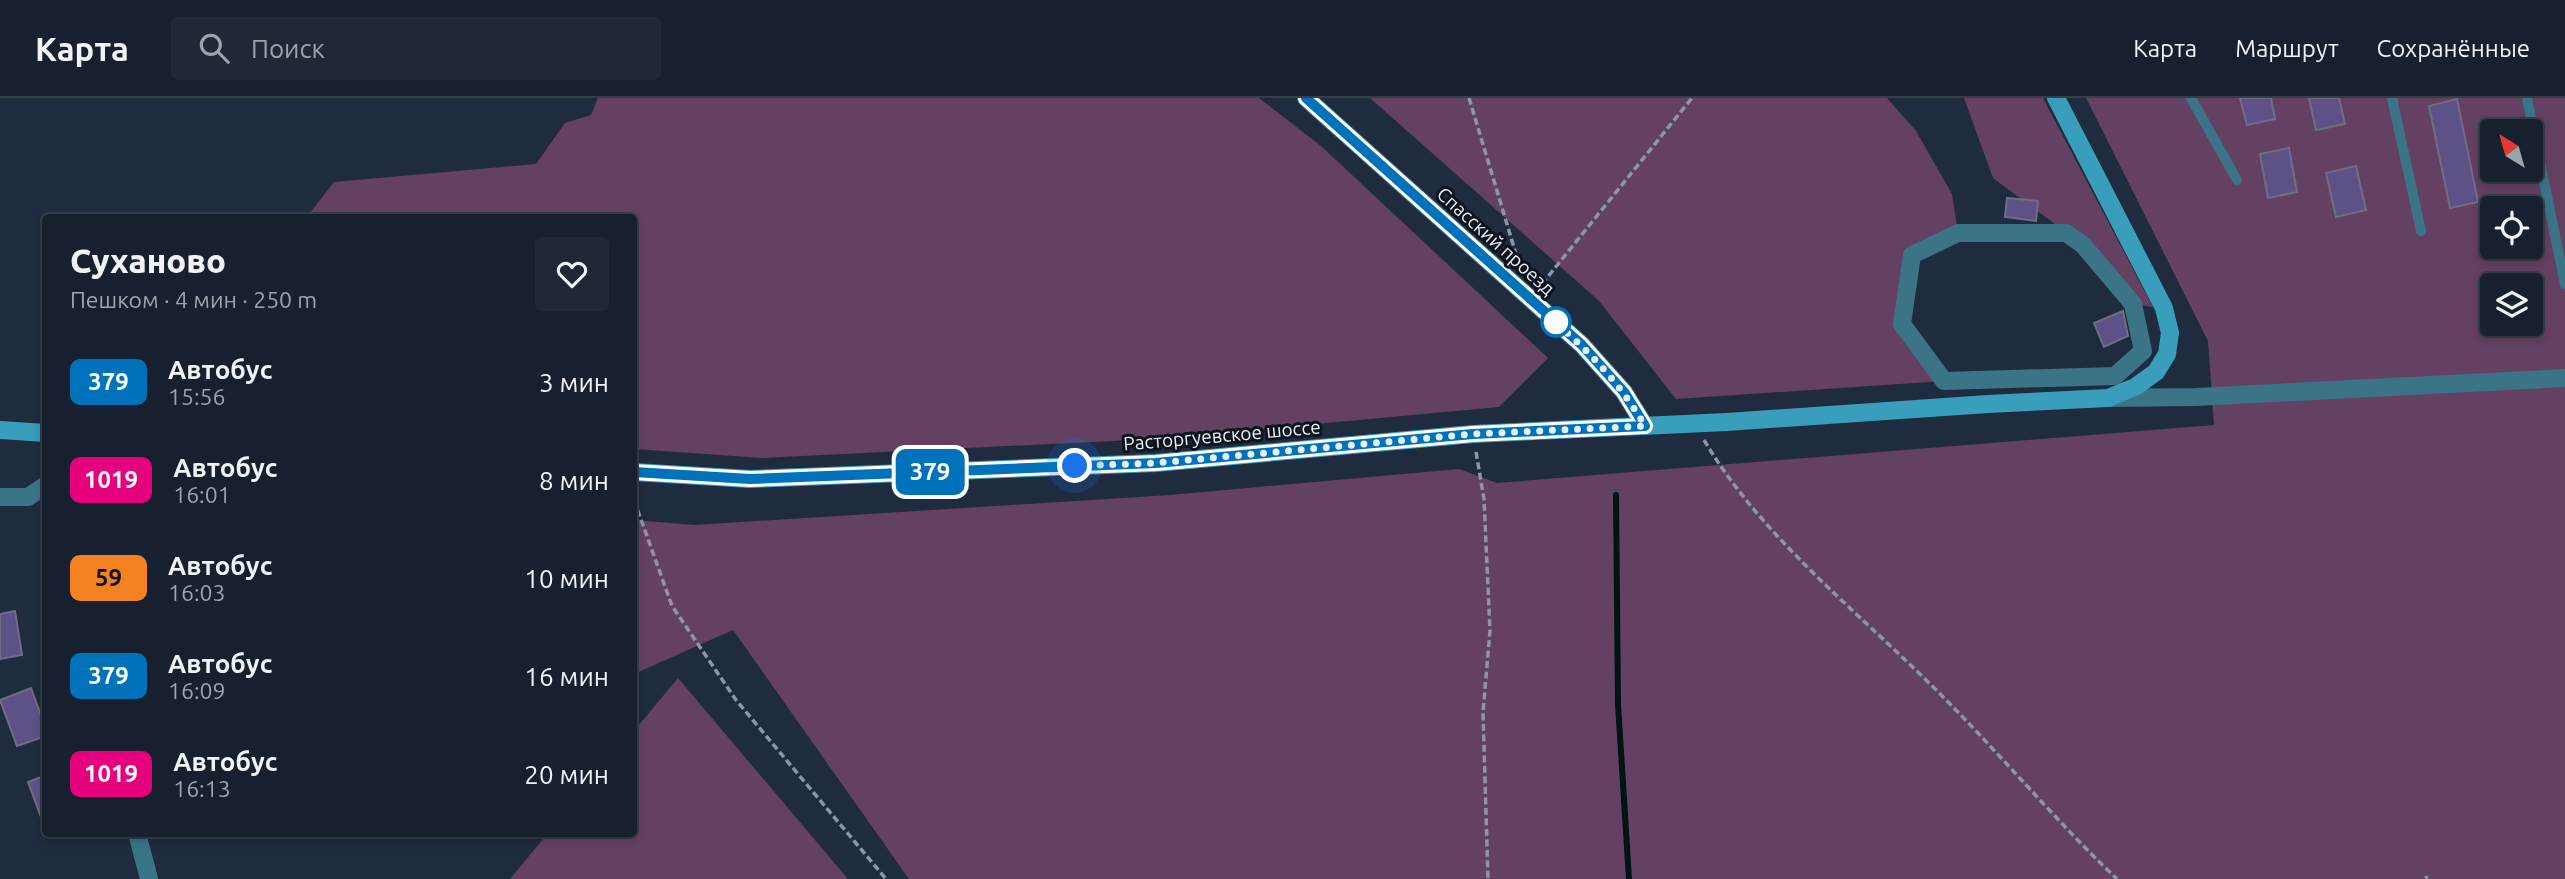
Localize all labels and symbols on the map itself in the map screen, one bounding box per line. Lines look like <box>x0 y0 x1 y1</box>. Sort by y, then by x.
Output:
north arrow <box>2480 119 2543 182</box>
street label: Спасский проезд <box>1433 182 1559 300</box>
unlabelled marker <box>1541 307 1571 337</box>
street label: Расторгуевское шоссе <box>1123 415 1321 455</box>
your location <box>1057 448 1092 483</box>
line badge: 379 <box>890 449 970 495</box>

